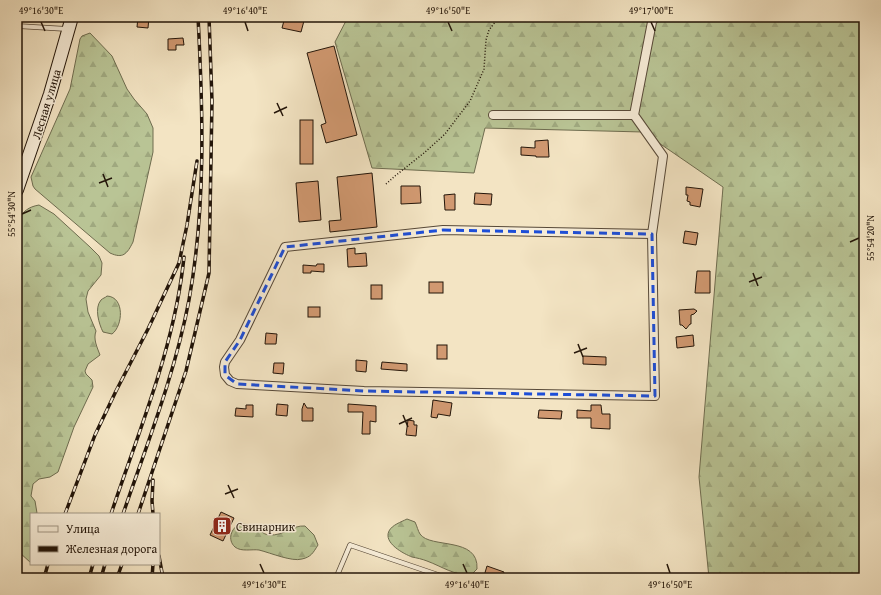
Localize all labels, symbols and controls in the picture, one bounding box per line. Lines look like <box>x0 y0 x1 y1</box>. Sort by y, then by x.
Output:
text: 49°16'30"E <box>19 3 63 18</box>
text: 49°16'40"E <box>223 3 267 18</box>
text: 49°16'50"E <box>426 3 470 18</box>
text: 49°17'00"E <box>629 3 673 18</box>
street label: Лесная улица <box>27 67 65 141</box>
text: 55°54'30"N <box>4 191 19 237</box>
text: 55°54'20"N <box>863 215 878 261</box>
legend <box>30 513 160 565</box>
building icon: Свинарник <box>211 515 233 537</box>
place label: Свинарник <box>236 518 296 535</box>
text: Улица <box>66 520 100 537</box>
text: Железная дорога <box>65 540 157 557</box>
text: 49°16'30"E <box>242 577 286 592</box>
text: 49°16'40"E <box>445 577 489 592</box>
text: 49°16'50"E <box>648 577 692 592</box>

